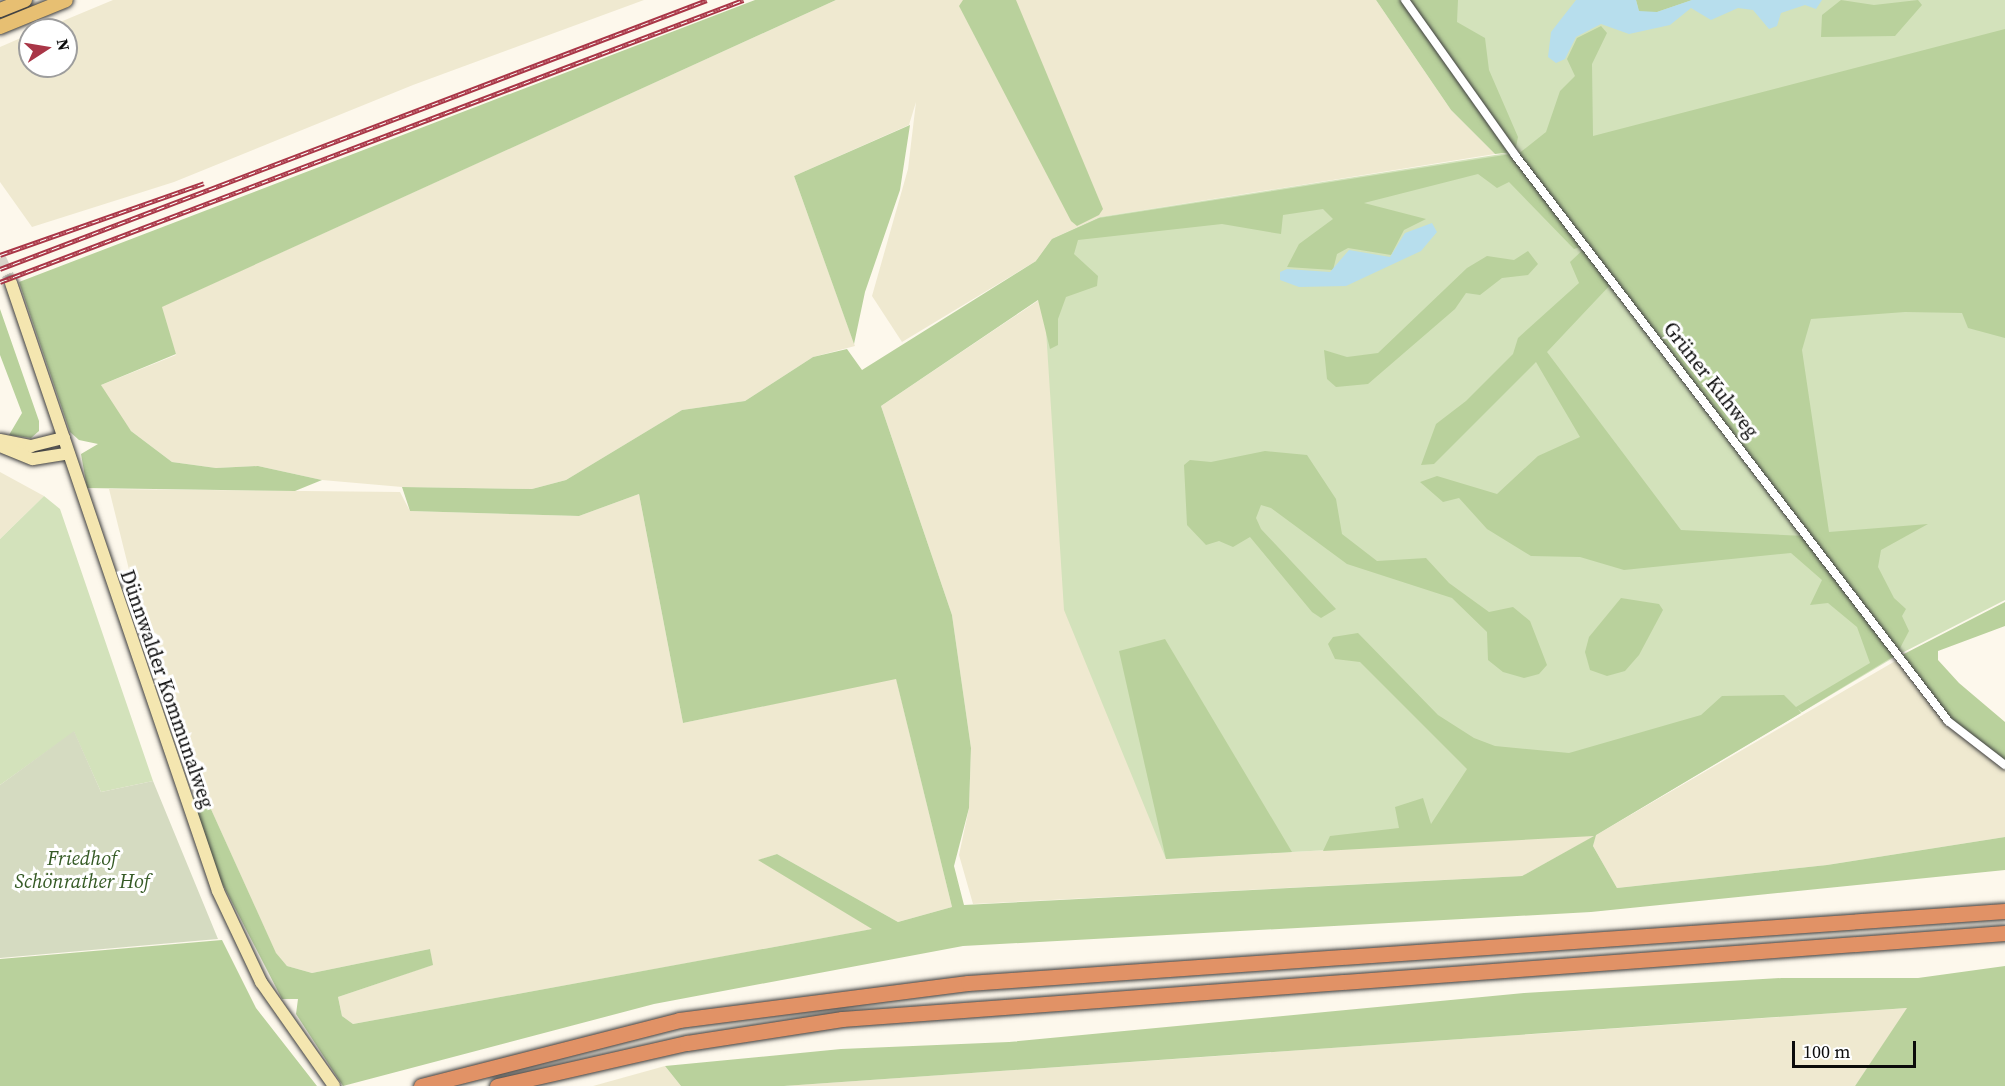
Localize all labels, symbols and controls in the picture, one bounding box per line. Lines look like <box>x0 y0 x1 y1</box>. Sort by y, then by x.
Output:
north arrow <box>18 18 78 78</box>
text: N <box>52 37 76 53</box>
street label: Grüner Kuhweg <box>1658 317 1764 443</box>
street label: Dünnwalder Kommunalweg <box>115 567 219 811</box>
park label: Friedhof Schönrather Hof <box>14 847 150 894</box>
scale bar <box>1795 1029 1920 1067</box>
text: 100 m <box>1803 1039 1850 1064</box>

